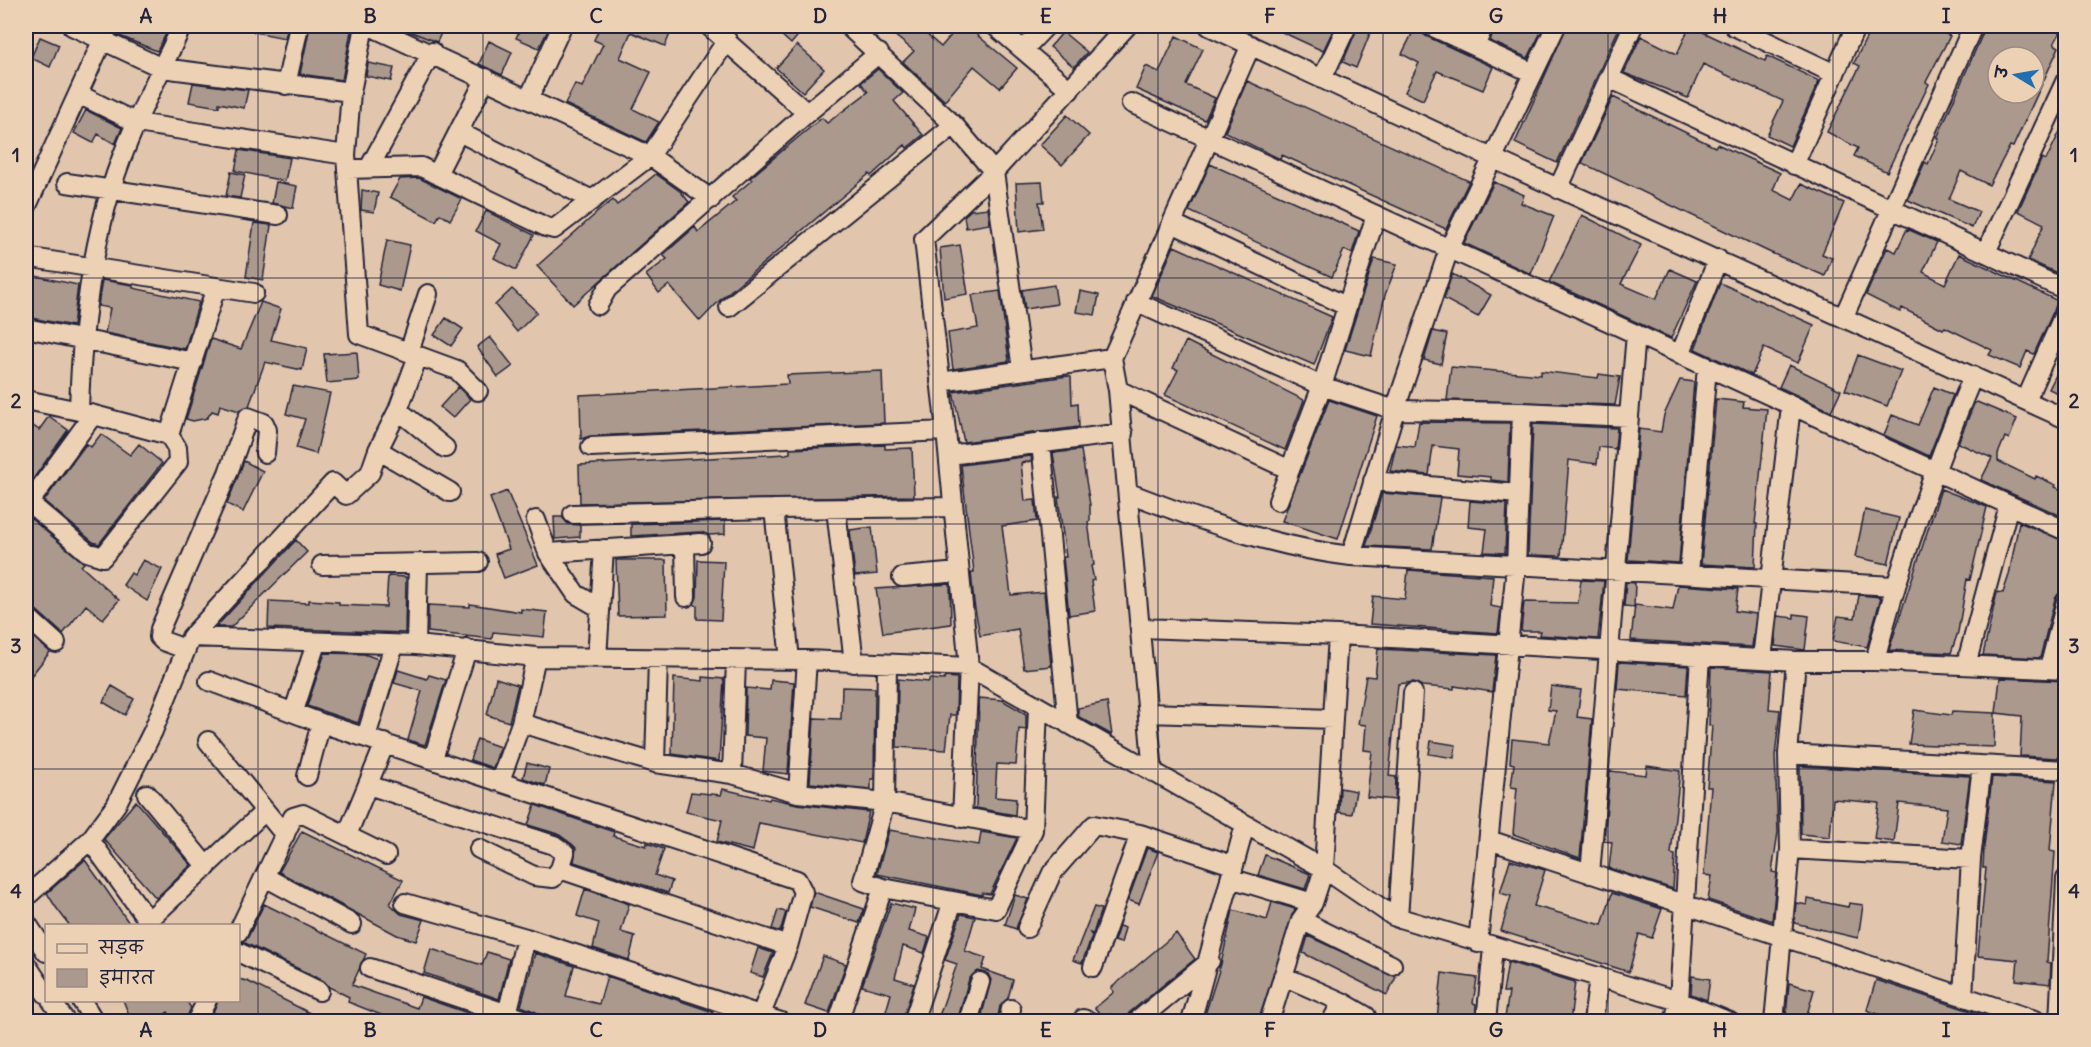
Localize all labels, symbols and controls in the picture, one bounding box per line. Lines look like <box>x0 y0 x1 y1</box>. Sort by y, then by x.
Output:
text: A <box>140 3 153 28</box>
text: B <box>363 3 377 28</box>
text: C <box>589 3 603 28</box>
text: D <box>813 3 827 28</box>
text: E <box>1040 3 1052 28</box>
text: F <box>1264 3 1276 28</box>
text: G <box>1489 3 1503 28</box>
text: H <box>1713 3 1727 28</box>
text: I <box>1942 3 1951 28</box>
north arrow <box>1986 45 2046 105</box>
text: उ <box>1990 64 2012 81</box>
text: 1 <box>12 142 20 167</box>
text: 1 <box>2070 142 2078 167</box>
text: 2 <box>11 388 22 413</box>
text: 2 <box>2069 388 2080 413</box>
text: 3 <box>10 633 22 658</box>
text: 3 <box>2068 633 2080 658</box>
text: 4 <box>10 878 22 903</box>
text: 4 <box>2068 878 2080 903</box>
legend <box>45 924 240 1002</box>
text: सड़क <box>98 936 144 959</box>
text: इमारत <box>99 966 155 989</box>
text: A <box>140 1017 153 1042</box>
text: B <box>363 1017 377 1042</box>
text: C <box>589 1017 603 1042</box>
text: D <box>813 1017 827 1042</box>
text: E <box>1040 1017 1052 1042</box>
text: F <box>1264 1017 1276 1042</box>
text: G <box>1489 1017 1503 1042</box>
text: H <box>1713 1017 1727 1042</box>
text: I <box>1942 1017 1951 1042</box>

